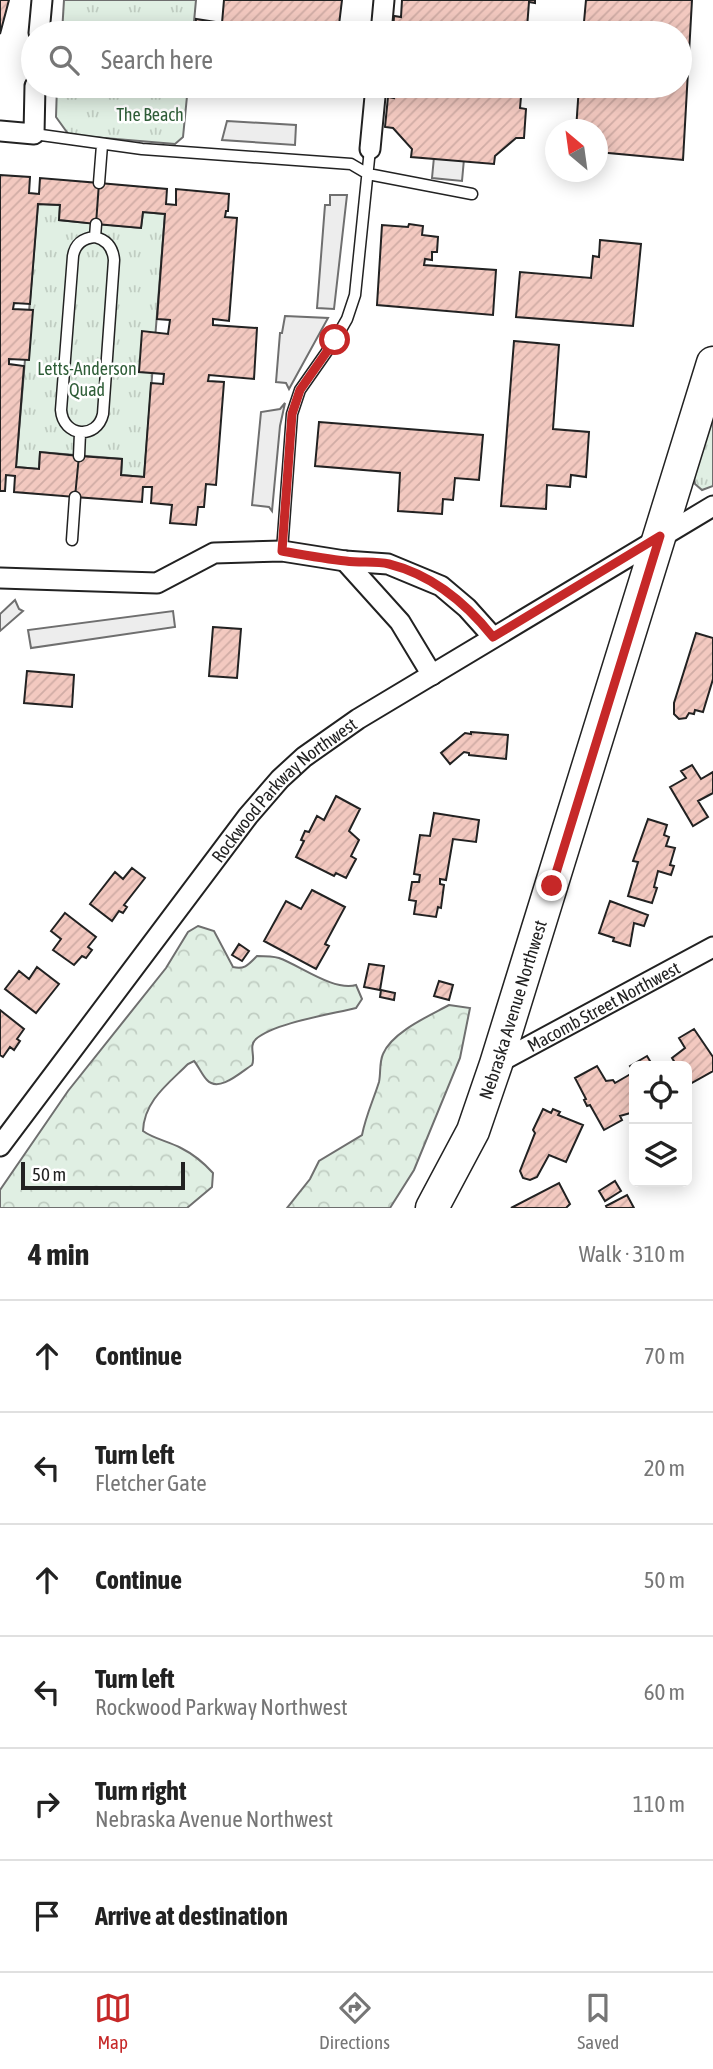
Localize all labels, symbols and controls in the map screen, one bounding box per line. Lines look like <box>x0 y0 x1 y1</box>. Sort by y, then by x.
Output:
search box <box>21 21 692 98</box>
icon: search <box>45 41 83 79</box>
text: Search here <box>101 45 213 75</box>
park label: The Beach <box>116 104 184 125</box>
north arrow <box>545 119 608 182</box>
route start <box>319 324 350 355</box>
park label: Letts-Anderson Quad <box>37 358 137 400</box>
street label: Rockwood Parkway Northwest <box>207 713 361 866</box>
route end <box>536 870 567 901</box>
street label: Nebraska Avenue Northwest <box>474 917 550 1102</box>
street label: Macomb Street Northwest <box>524 957 683 1056</box>
map controls <box>629 1061 692 1187</box>
button: locate <box>629 1061 692 1124</box>
button: layers <box>629 1124 692 1187</box>
scale bar <box>21 1159 186 1191</box>
text: 50 m <box>32 1163 66 1185</box>
text: 4 min <box>28 1237 89 1271</box>
text: Walk · 310 m <box>579 1241 685 1267</box>
icon: ahead <box>28 1337 66 1375</box>
text: Continue <box>95 1341 182 1371</box>
text: 70 m <box>644 1343 685 1369</box>
text: Turn left <box>95 1440 175 1470</box>
icon: left <box>28 1449 66 1487</box>
text: 20 m <box>644 1455 685 1481</box>
text: Fletcher Gate <box>95 1470 207 1496</box>
icon: ahead <box>28 1561 66 1599</box>
text: Continue <box>95 1565 182 1595</box>
text: 50 m <box>644 1567 685 1593</box>
text: Turn left <box>95 1664 175 1694</box>
icon: left <box>28 1673 66 1711</box>
text: 60 m <box>644 1679 685 1705</box>
text: Rockwood Parkway Northwest <box>95 1694 348 1720</box>
text: Turn right <box>95 1776 186 1806</box>
icon: right <box>28 1785 66 1823</box>
text: 110 m <box>633 1791 685 1817</box>
text: Nebraska Avenue Northwest <box>95 1806 333 1832</box>
icon: arrive <box>28 1897 66 1935</box>
text: Arrive at destination <box>95 1901 288 1931</box>
tab: Map <box>94 1989 132 2053</box>
tab: Directions <box>319 1989 390 2053</box>
tab: Saved <box>577 1989 619 2053</box>

